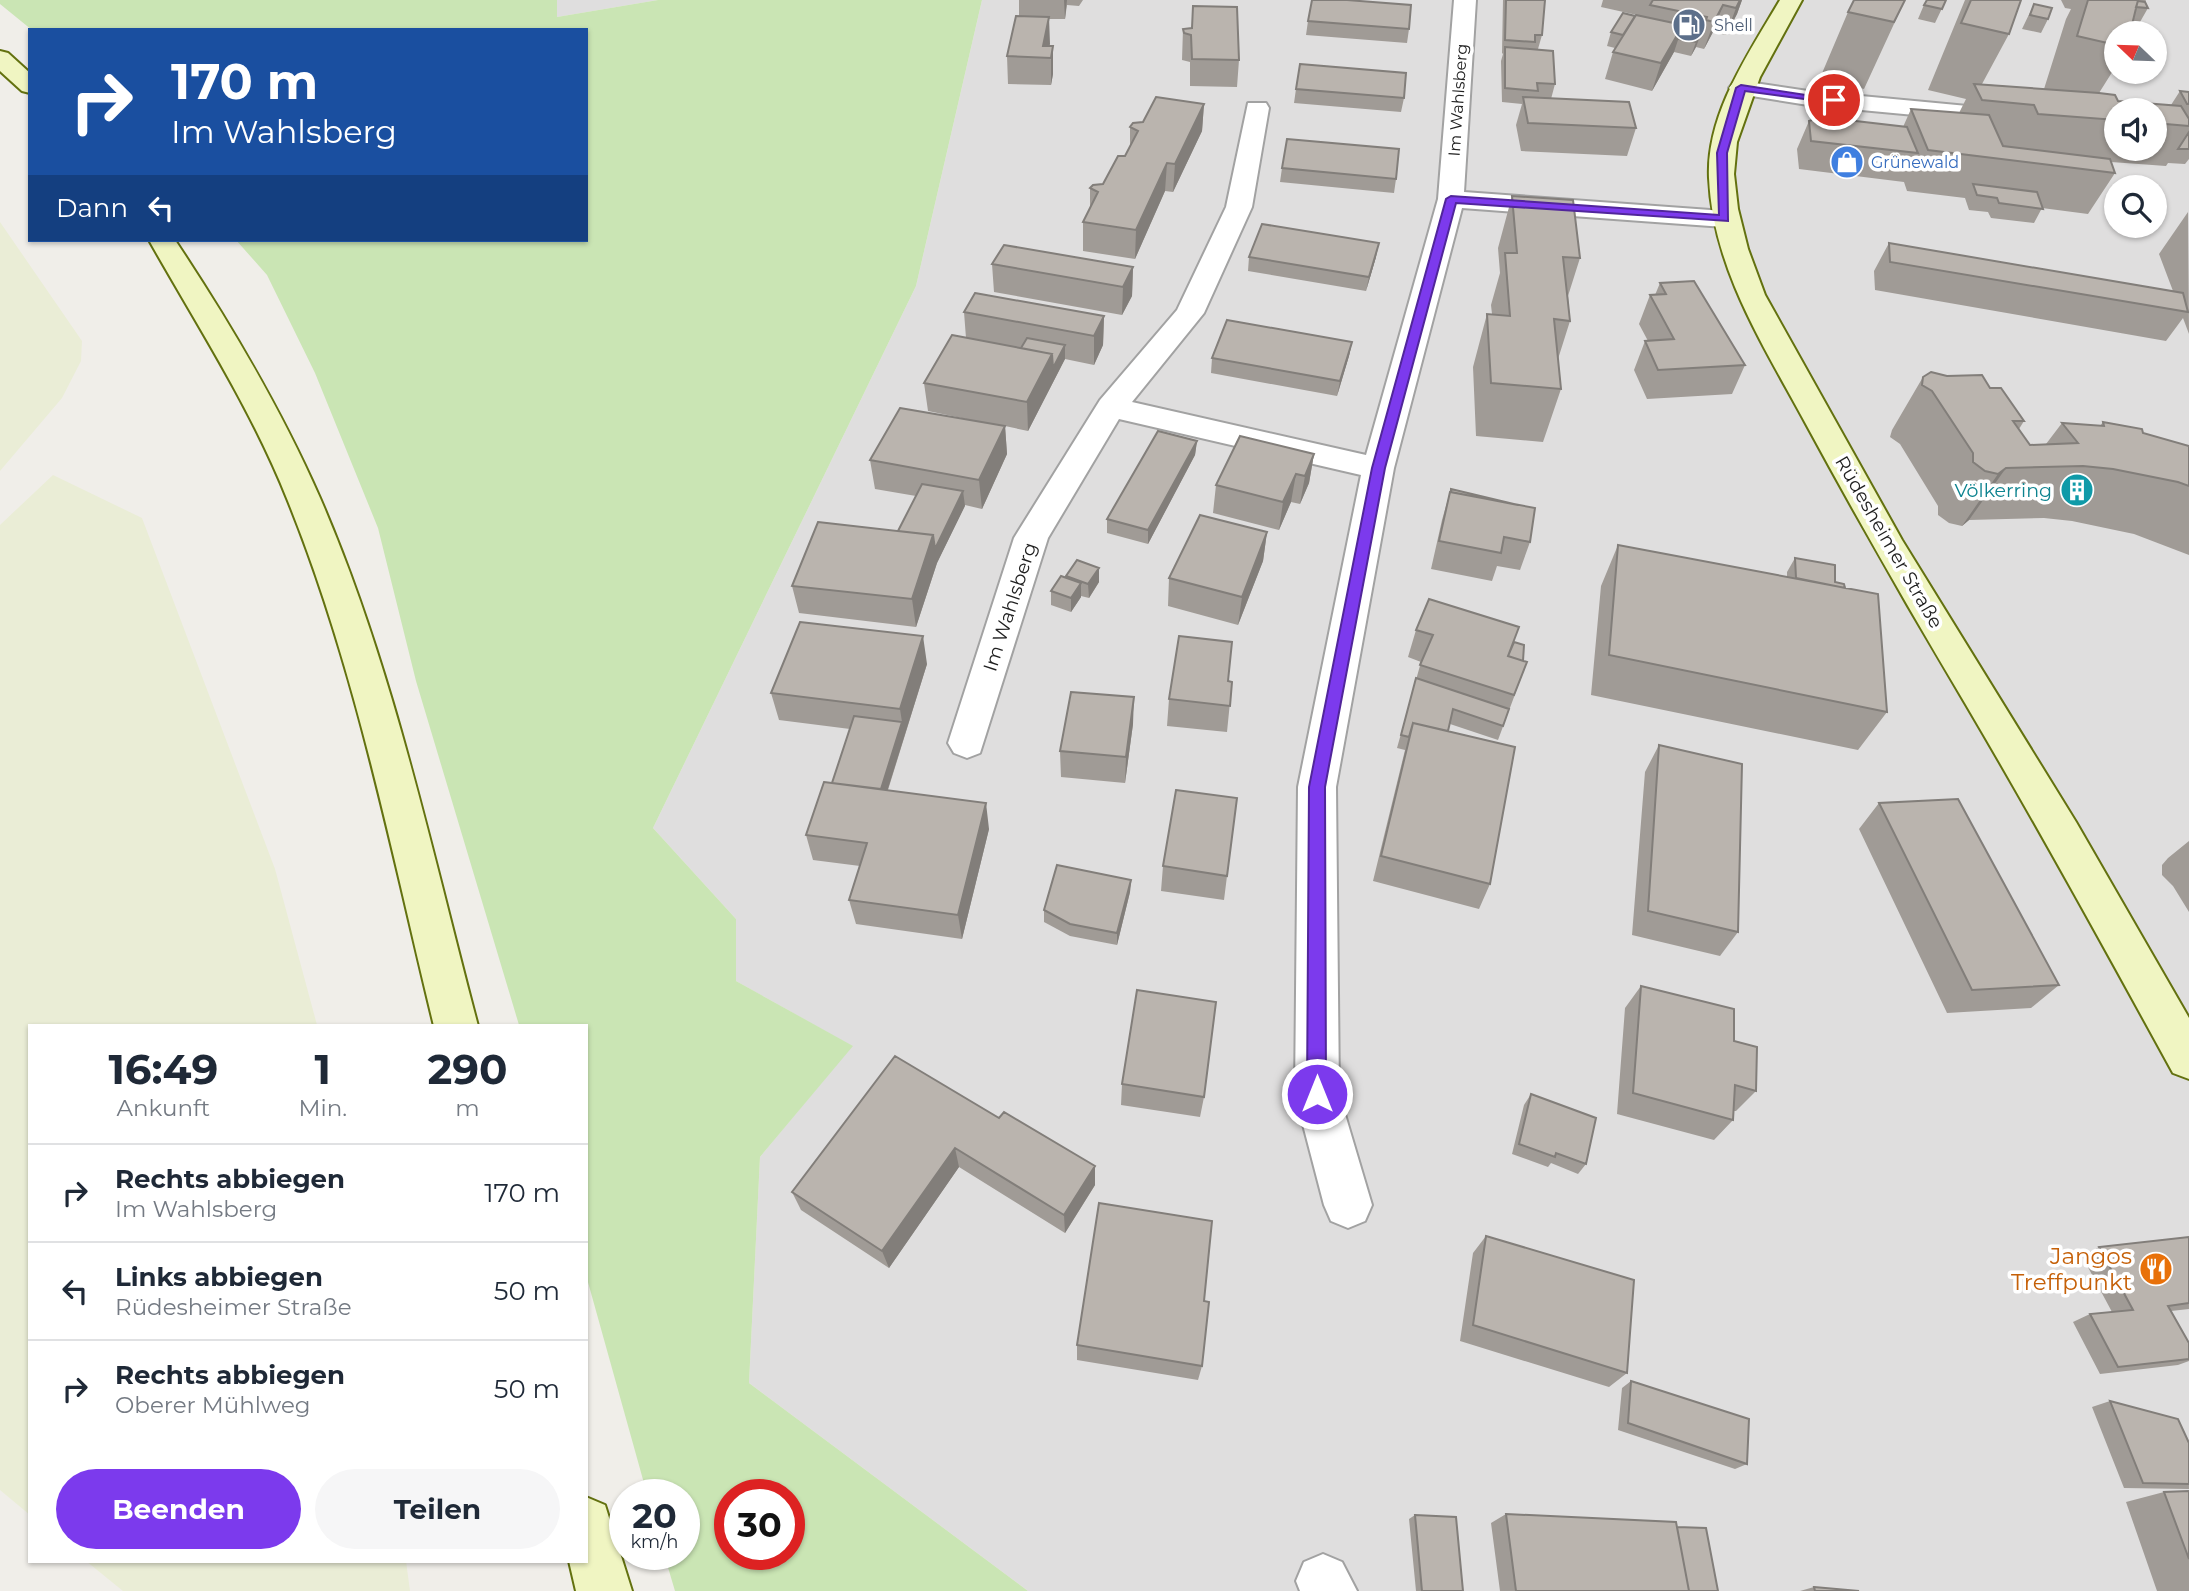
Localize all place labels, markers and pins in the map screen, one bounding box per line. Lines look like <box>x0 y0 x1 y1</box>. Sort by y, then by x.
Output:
fuel station icon: Shell <box>1670 6 1708 44</box>
place label: Shell <box>1714 16 1753 35</box>
pin <box>1804 70 1864 130</box>
shop icon: Grünewald <box>1828 143 1866 181</box>
place label: Grünewald <box>1871 153 1959 172</box>
building icon: Völkerring <box>2058 471 2096 509</box>
place label: Völkerring <box>1954 479 2052 502</box>
place label: Jangos Treffpunkt <box>2011 1242 2132 1296</box>
restaurant icon: Jangos Treffpunkt <box>2137 1250 2175 1288</box>

